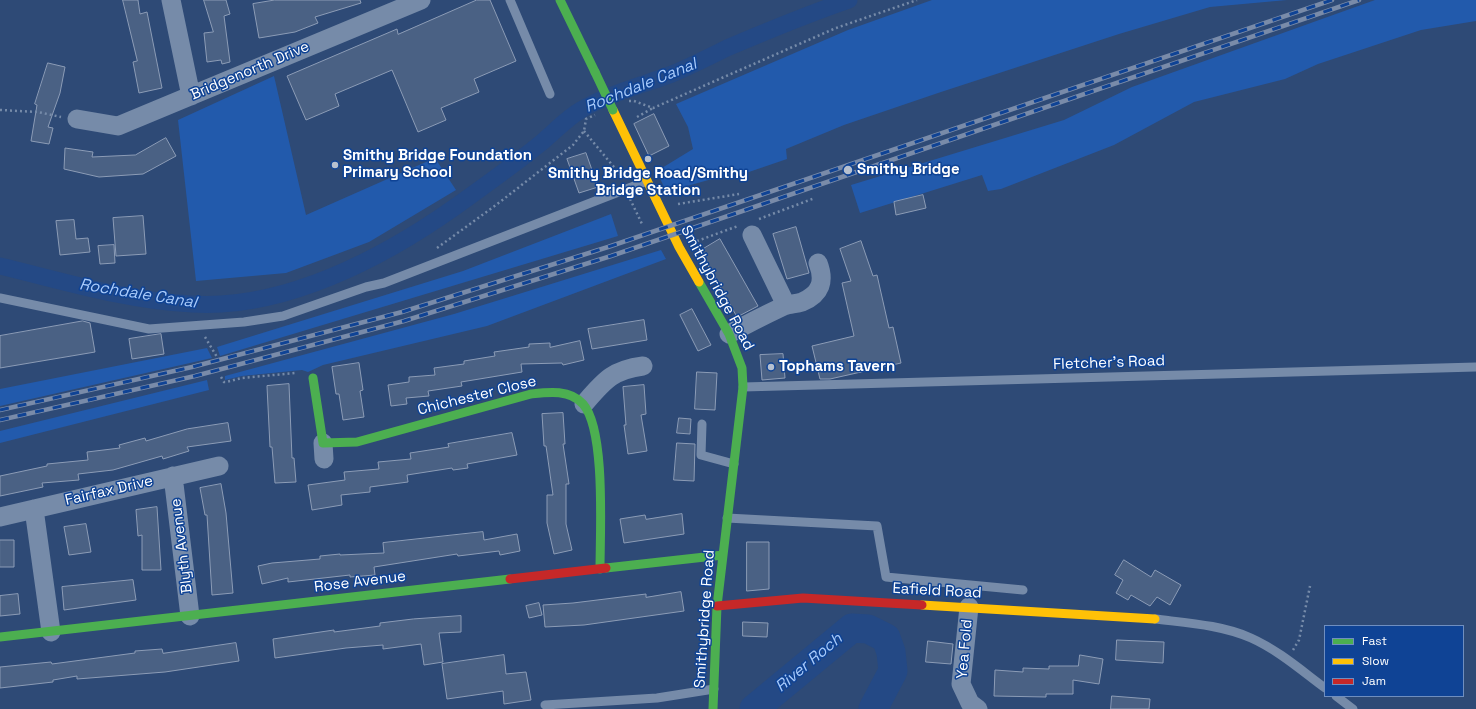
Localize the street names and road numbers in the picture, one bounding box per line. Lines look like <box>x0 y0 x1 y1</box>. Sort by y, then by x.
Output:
street label: Bridgenorth Drive <box>188 38 312 104</box>
street label: Smithybridge Road <box>676 223 758 353</box>
street label: Fletcher's Road <box>1053 352 1165 374</box>
street label: Chichester Close <box>416 373 538 419</box>
street label: Fairfax Drive <box>63 472 155 510</box>
street label: Blyth Avenue <box>167 497 197 595</box>
street label: Smithybridge Road <box>691 549 719 689</box>
street label: Rose Avenue <box>313 567 407 597</box>
street label: Eafield Road <box>892 580 982 602</box>
street label: Yea Fold <box>953 618 977 680</box>

